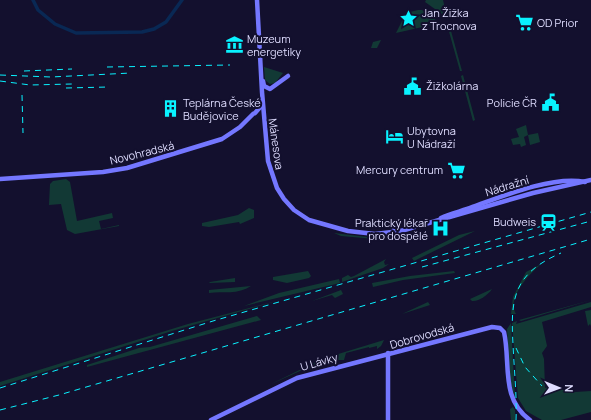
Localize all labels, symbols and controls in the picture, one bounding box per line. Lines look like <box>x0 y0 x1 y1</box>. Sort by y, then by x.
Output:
place label: Jan Žižka z Trocnova <box>422 5 477 33</box>
place icon: Jan Žižka z Trocnova <box>399 9 419 29</box>
supermarket icon: OD Prior <box>514 13 534 33</box>
place label: OD Prior <box>537 15 578 30</box>
place label: Muzeum energetiky <box>247 31 301 59</box>
museum icon: Muzeum energetiky <box>224 35 244 55</box>
public building icon: Žižkolárna <box>403 76 423 96</box>
place label: Žižkolárna <box>426 78 478 93</box>
public building icon: Policie ČR <box>540 93 560 113</box>
place label: Teplárna České Budějovice <box>183 95 261 123</box>
place label: Policie ČR <box>487 95 537 110</box>
building icon: Teplárna České Budějovice <box>160 99 180 119</box>
street label: Mánesova <box>265 117 288 171</box>
place label: Ubytovna U Nádraží <box>407 123 456 151</box>
hotel icon: Ubytovna U Nádraží <box>384 127 404 147</box>
street label: Novohradská <box>108 137 176 168</box>
supermarket icon: Mercury centrum <box>446 160 466 180</box>
place label: Mercury centrum <box>356 162 443 177</box>
street label: Nádražní <box>483 172 531 199</box>
station icon: Budweis <box>539 212 559 232</box>
place label: Budweis <box>493 214 536 229</box>
place label: Praktický lékař pro dospělé <box>355 215 429 243</box>
hospital icon: Praktický lékař pro dospělé <box>431 219 451 239</box>
street label: Dobrovodská <box>388 319 456 352</box>
street label: U Lávky <box>298 349 340 374</box>
north arrow <box>539 368 579 408</box>
text: N <box>562 384 577 392</box>

